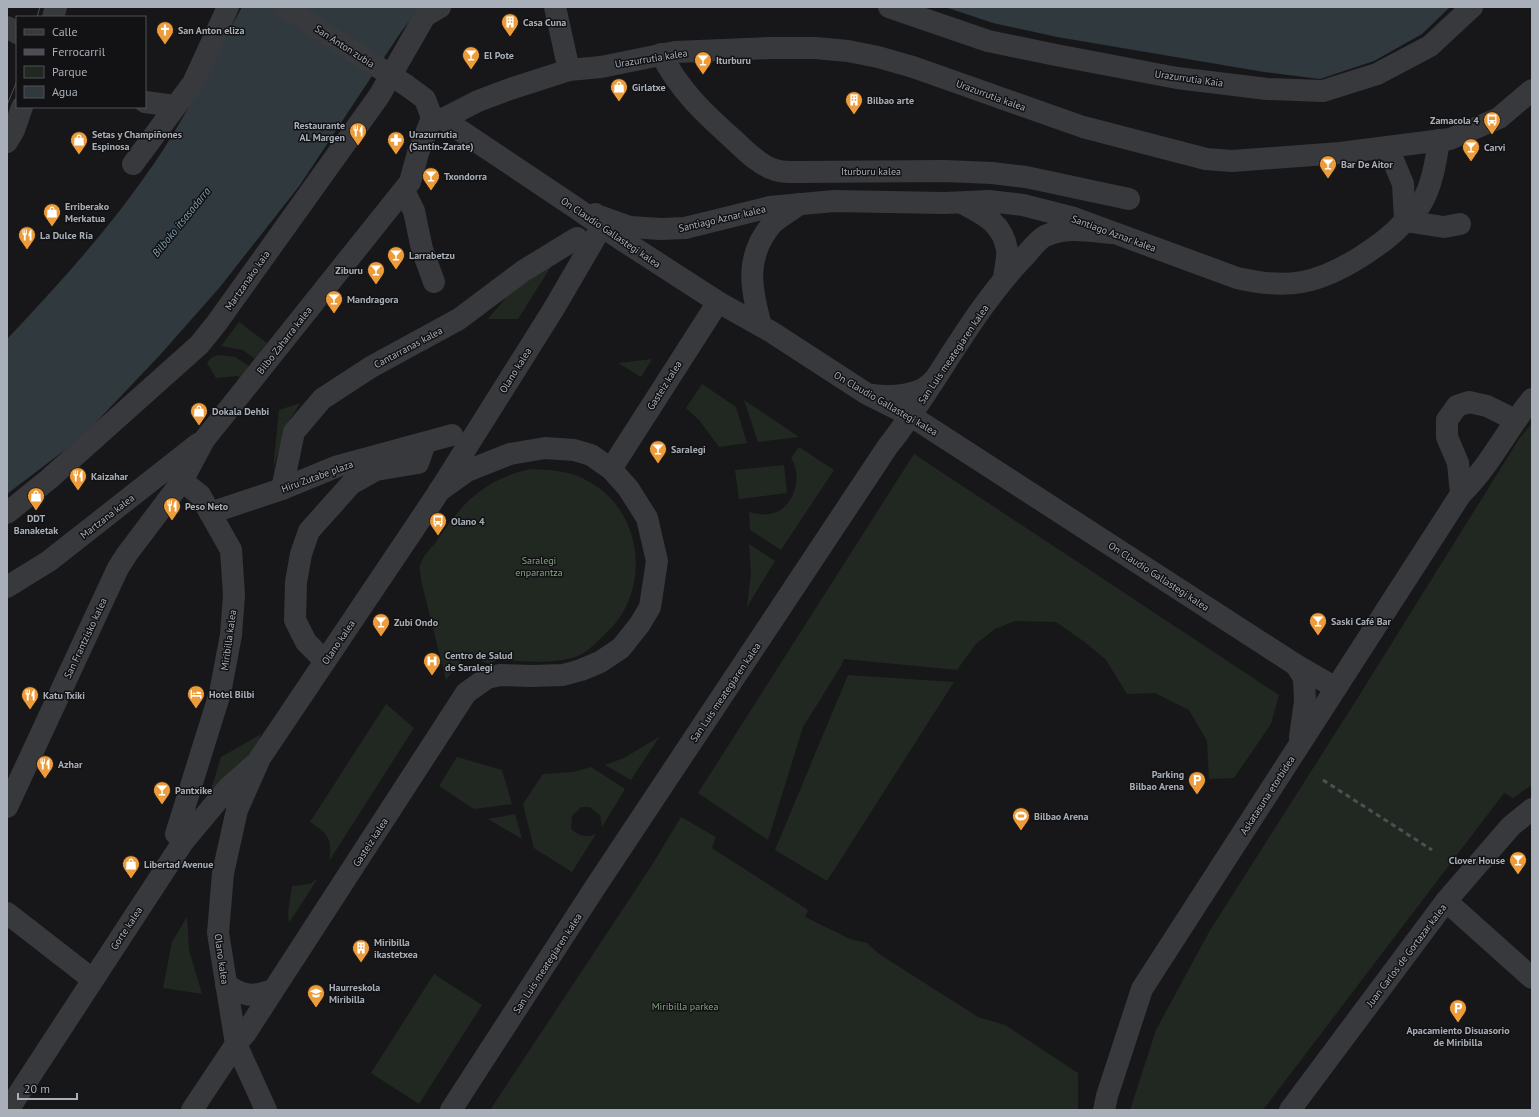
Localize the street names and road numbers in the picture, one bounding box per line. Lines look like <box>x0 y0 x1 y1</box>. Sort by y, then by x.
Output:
street label: San Anton zubia <box>312 22 377 71</box>
street label: Urazurrutia kalea <box>614 46 688 71</box>
street label: Urazurrutia Kaia <box>1154 67 1224 90</box>
street label: Urazurrutia kalea <box>954 77 1028 114</box>
street label: Iturburu kalea <box>841 165 901 178</box>
street label: On Claudio Gallastegi kalea <box>558 194 663 271</box>
street label: Santiago Aznar kalea <box>677 202 767 235</box>
street label: Santiago Aznar kalea <box>1070 212 1158 255</box>
street label: Martzanako kaia <box>222 248 273 313</box>
street label: San Luis meategiaren kalea <box>915 302 992 406</box>
street label: Bilbo Zaharra kalea <box>254 304 315 377</box>
street label: Cantarranas kalea <box>372 324 445 371</box>
street label: Olano kalea <box>496 345 534 395</box>
street label: Gasteiz kalea <box>644 358 685 412</box>
street label: On Claudio Gallastegi kalea <box>831 368 940 439</box>
street label: Hiru Zutabe plaza <box>279 457 355 495</box>
street label: Martzana kalea <box>78 491 137 542</box>
street label: On Claudio Gallastegi kalea <box>1106 539 1212 614</box>
street label: San Frantzisko kalea <box>61 596 110 681</box>
street label: Miribilla kalea <box>218 609 239 671</box>
street label: Olano kalea <box>319 618 358 667</box>
street label: San Luis meategiaren kalea <box>687 640 764 744</box>
street label: Askatasuna etorbidea <box>1237 753 1298 837</box>
street label: Gasteiz kalea <box>350 815 391 869</box>
street label: Juan Carlos de Gortazar kalea <box>1363 901 1449 1010</box>
street label: Gorte kalea <box>108 904 145 952</box>
street label: San Luis meategiaren kalea <box>510 911 585 1016</box>
street label: Olano kalea <box>212 933 231 985</box>

